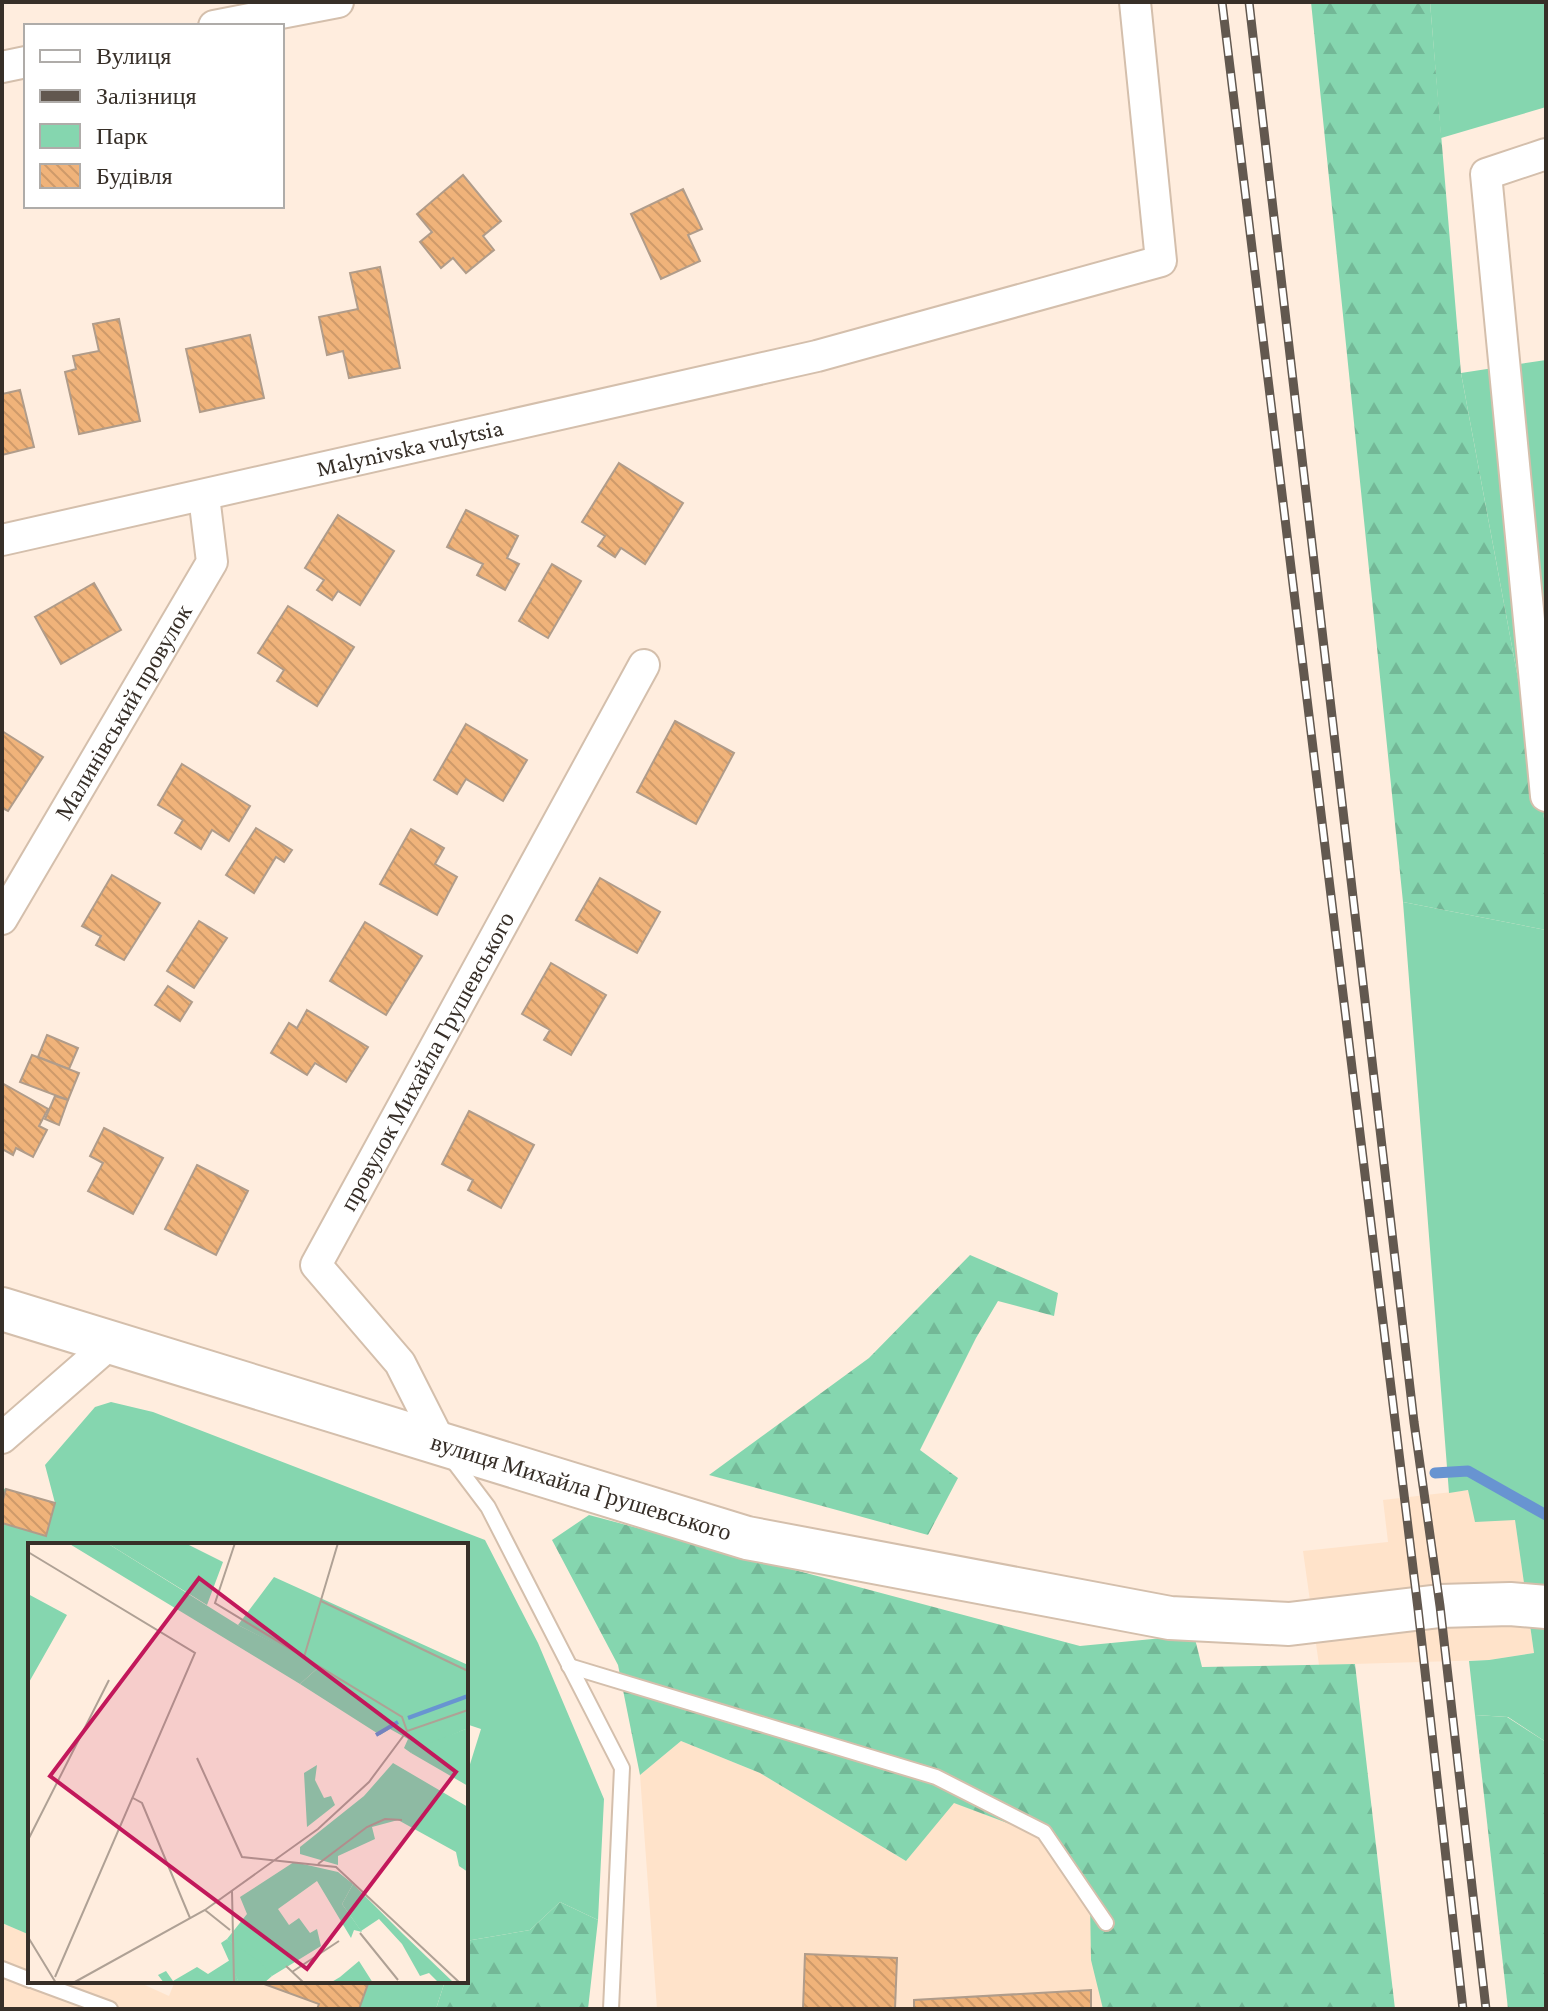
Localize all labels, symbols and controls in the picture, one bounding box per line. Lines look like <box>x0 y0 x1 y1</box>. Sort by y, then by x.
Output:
legend <box>24 24 284 208</box>
text: Вулиця <box>96 42 171 69</box>
text: Залізниця <box>96 82 197 109</box>
text: Парк <box>96 122 148 149</box>
text: Будівля <box>96 162 173 189</box>
street label: Malynivska vulytsia <box>314 413 506 482</box>
street label: Малинівський провулок <box>49 599 197 824</box>
street label: провулок Михайла Грушевського <box>334 907 520 1215</box>
street label: вулиця Михайла Грушевського <box>428 1428 735 1545</box>
inset map <box>28 1543 468 1983</box>

